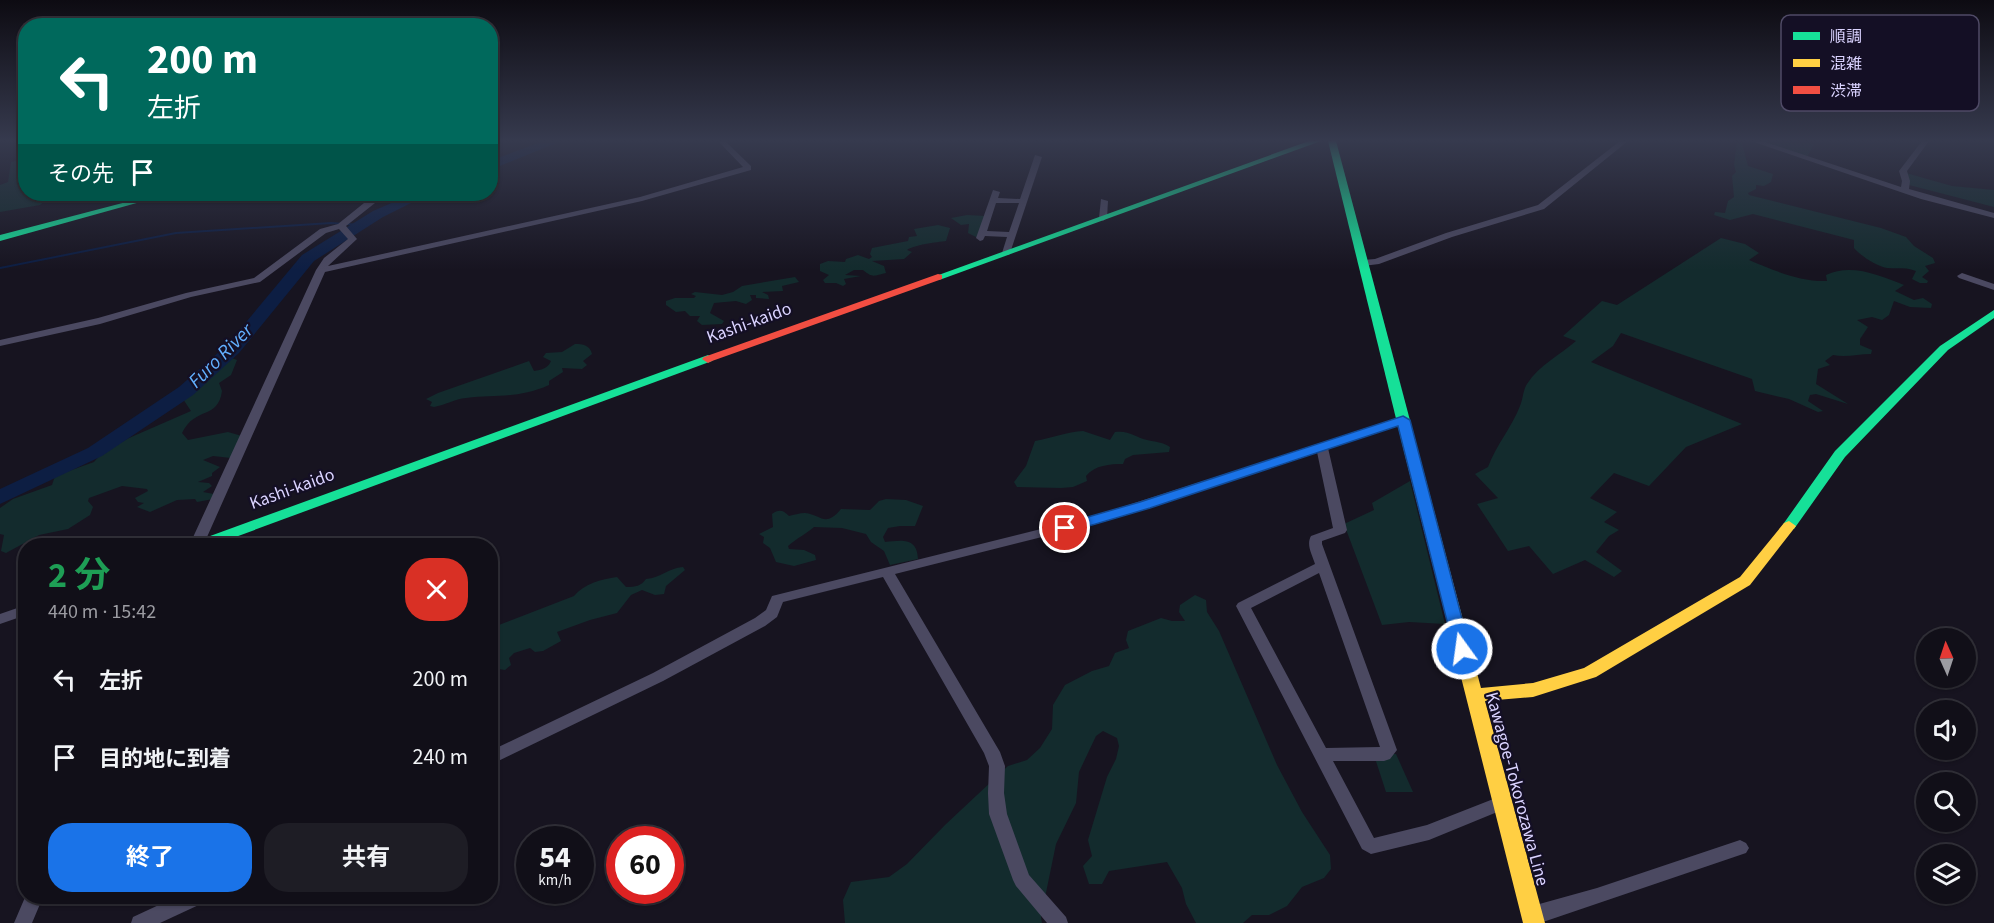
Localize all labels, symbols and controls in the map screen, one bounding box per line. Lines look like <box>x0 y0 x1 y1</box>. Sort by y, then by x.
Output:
legend <box>1781 15 1979 111</box>
text: 順調 <box>1830 26 1862 48</box>
text: 200 m <box>147 30 258 90</box>
icon: left <box>48 42 126 120</box>
text: 混雑 <box>1830 53 1862 75</box>
text: 渋滞 <box>1830 80 1862 102</box>
text: 左折 <box>147 89 201 128</box>
icon: arrive <box>126 156 159 189</box>
text: その先 <box>48 158 114 190</box>
street label: Kashi-kaido <box>703 296 795 350</box>
water label: Furo River <box>182 316 261 395</box>
street label: Kashi-kaido <box>246 462 338 516</box>
pin <box>1039 502 1090 553</box>
icon: arrive <box>1048 511 1081 544</box>
text: 2 分 <box>48 550 110 601</box>
button: close <box>405 558 468 621</box>
text: 440 m · 15:42 <box>48 598 156 626</box>
position arrow <box>1430 617 1494 681</box>
north arrow <box>1916 628 1976 688</box>
map controls <box>1916 628 1976 904</box>
icon: left <box>48 663 81 696</box>
text: 200 m <box>413 663 468 695</box>
text: 左折 <box>99 665 143 697</box>
street label: Kawagoe-Tokorozawa Line <box>1479 689 1555 889</box>
button: sound <box>1916 700 1976 760</box>
icon: arrive <box>48 741 81 774</box>
text: 240 m <box>413 741 468 773</box>
text: 目的地に到着 <box>99 743 231 775</box>
button: search <box>1916 772 1976 832</box>
button: 終了 <box>48 823 252 892</box>
button: 共有 <box>264 823 468 892</box>
speed limit sign: 60 <box>606 826 684 904</box>
text: 54 <box>539 836 571 879</box>
button: layers <box>1916 844 1976 904</box>
text: km/h <box>538 870 572 891</box>

